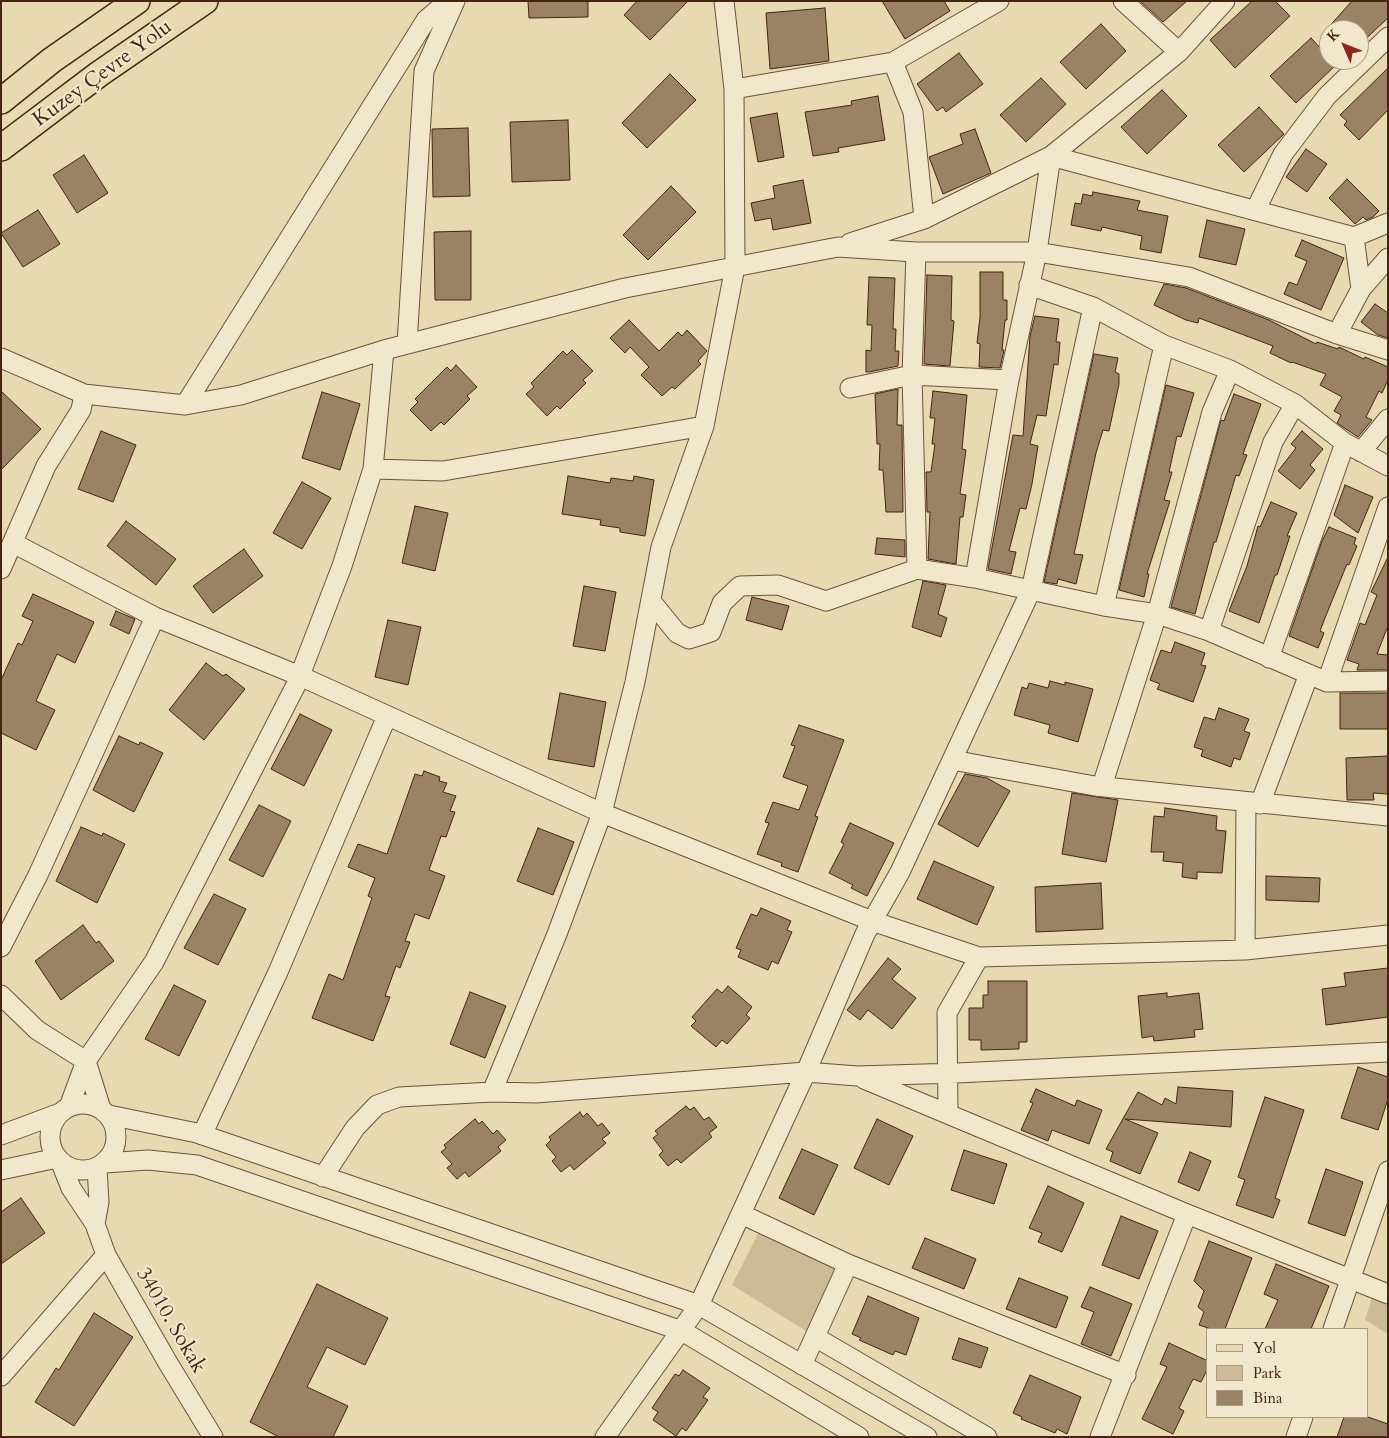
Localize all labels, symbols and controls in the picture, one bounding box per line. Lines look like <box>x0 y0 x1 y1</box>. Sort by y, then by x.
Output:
street label: Kuzey Çevre Yolu <box>29 15 177 133</box>
north arrow <box>1319 20 1369 70</box>
text: K <box>1323 24 1344 46</box>
street label: 34010. Sokak <box>130 1264 210 1378</box>
legend <box>1206 1328 1369 1418</box>
text: Yol <box>1253 1338 1276 1358</box>
text: Park <box>1253 1363 1282 1383</box>
text: Bina <box>1253 1388 1282 1408</box>

